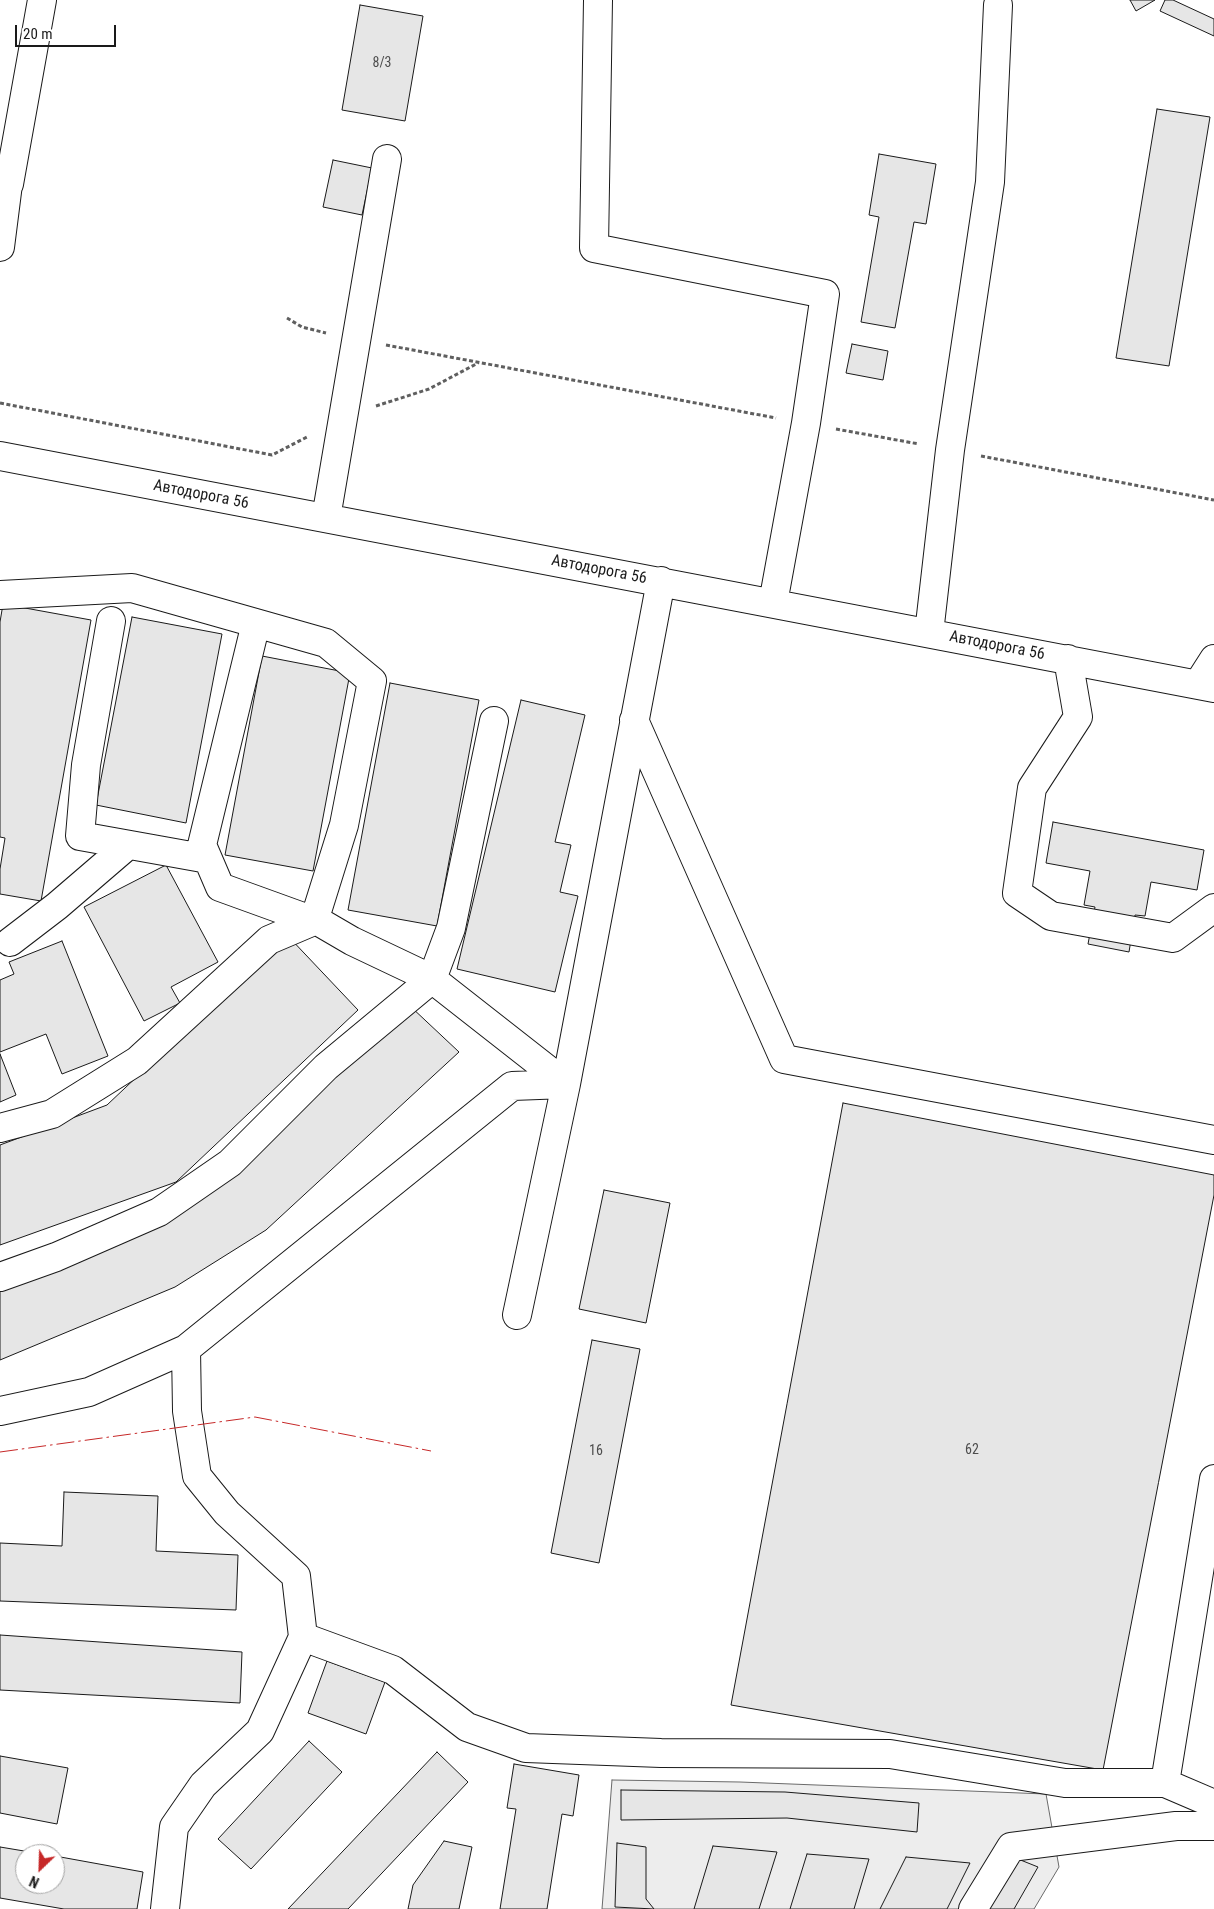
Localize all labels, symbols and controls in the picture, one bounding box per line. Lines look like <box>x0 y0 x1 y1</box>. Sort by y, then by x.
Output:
scale bar <box>18 15 119 47</box>
text: 20 m <box>23 25 53 43</box>
house number: 8/3 <box>372 55 392 71</box>
street label: Автодорога 56 <box>152 476 250 514</box>
street label: Автодорога 56 <box>550 551 648 589</box>
street label: Автодорога 56 <box>948 627 1046 665</box>
house number: 62 <box>965 1442 979 1458</box>
house number: 16 <box>589 1443 603 1459</box>
north arrow <box>15 1844 65 1894</box>
text: N <box>27 1873 41 1891</box>

